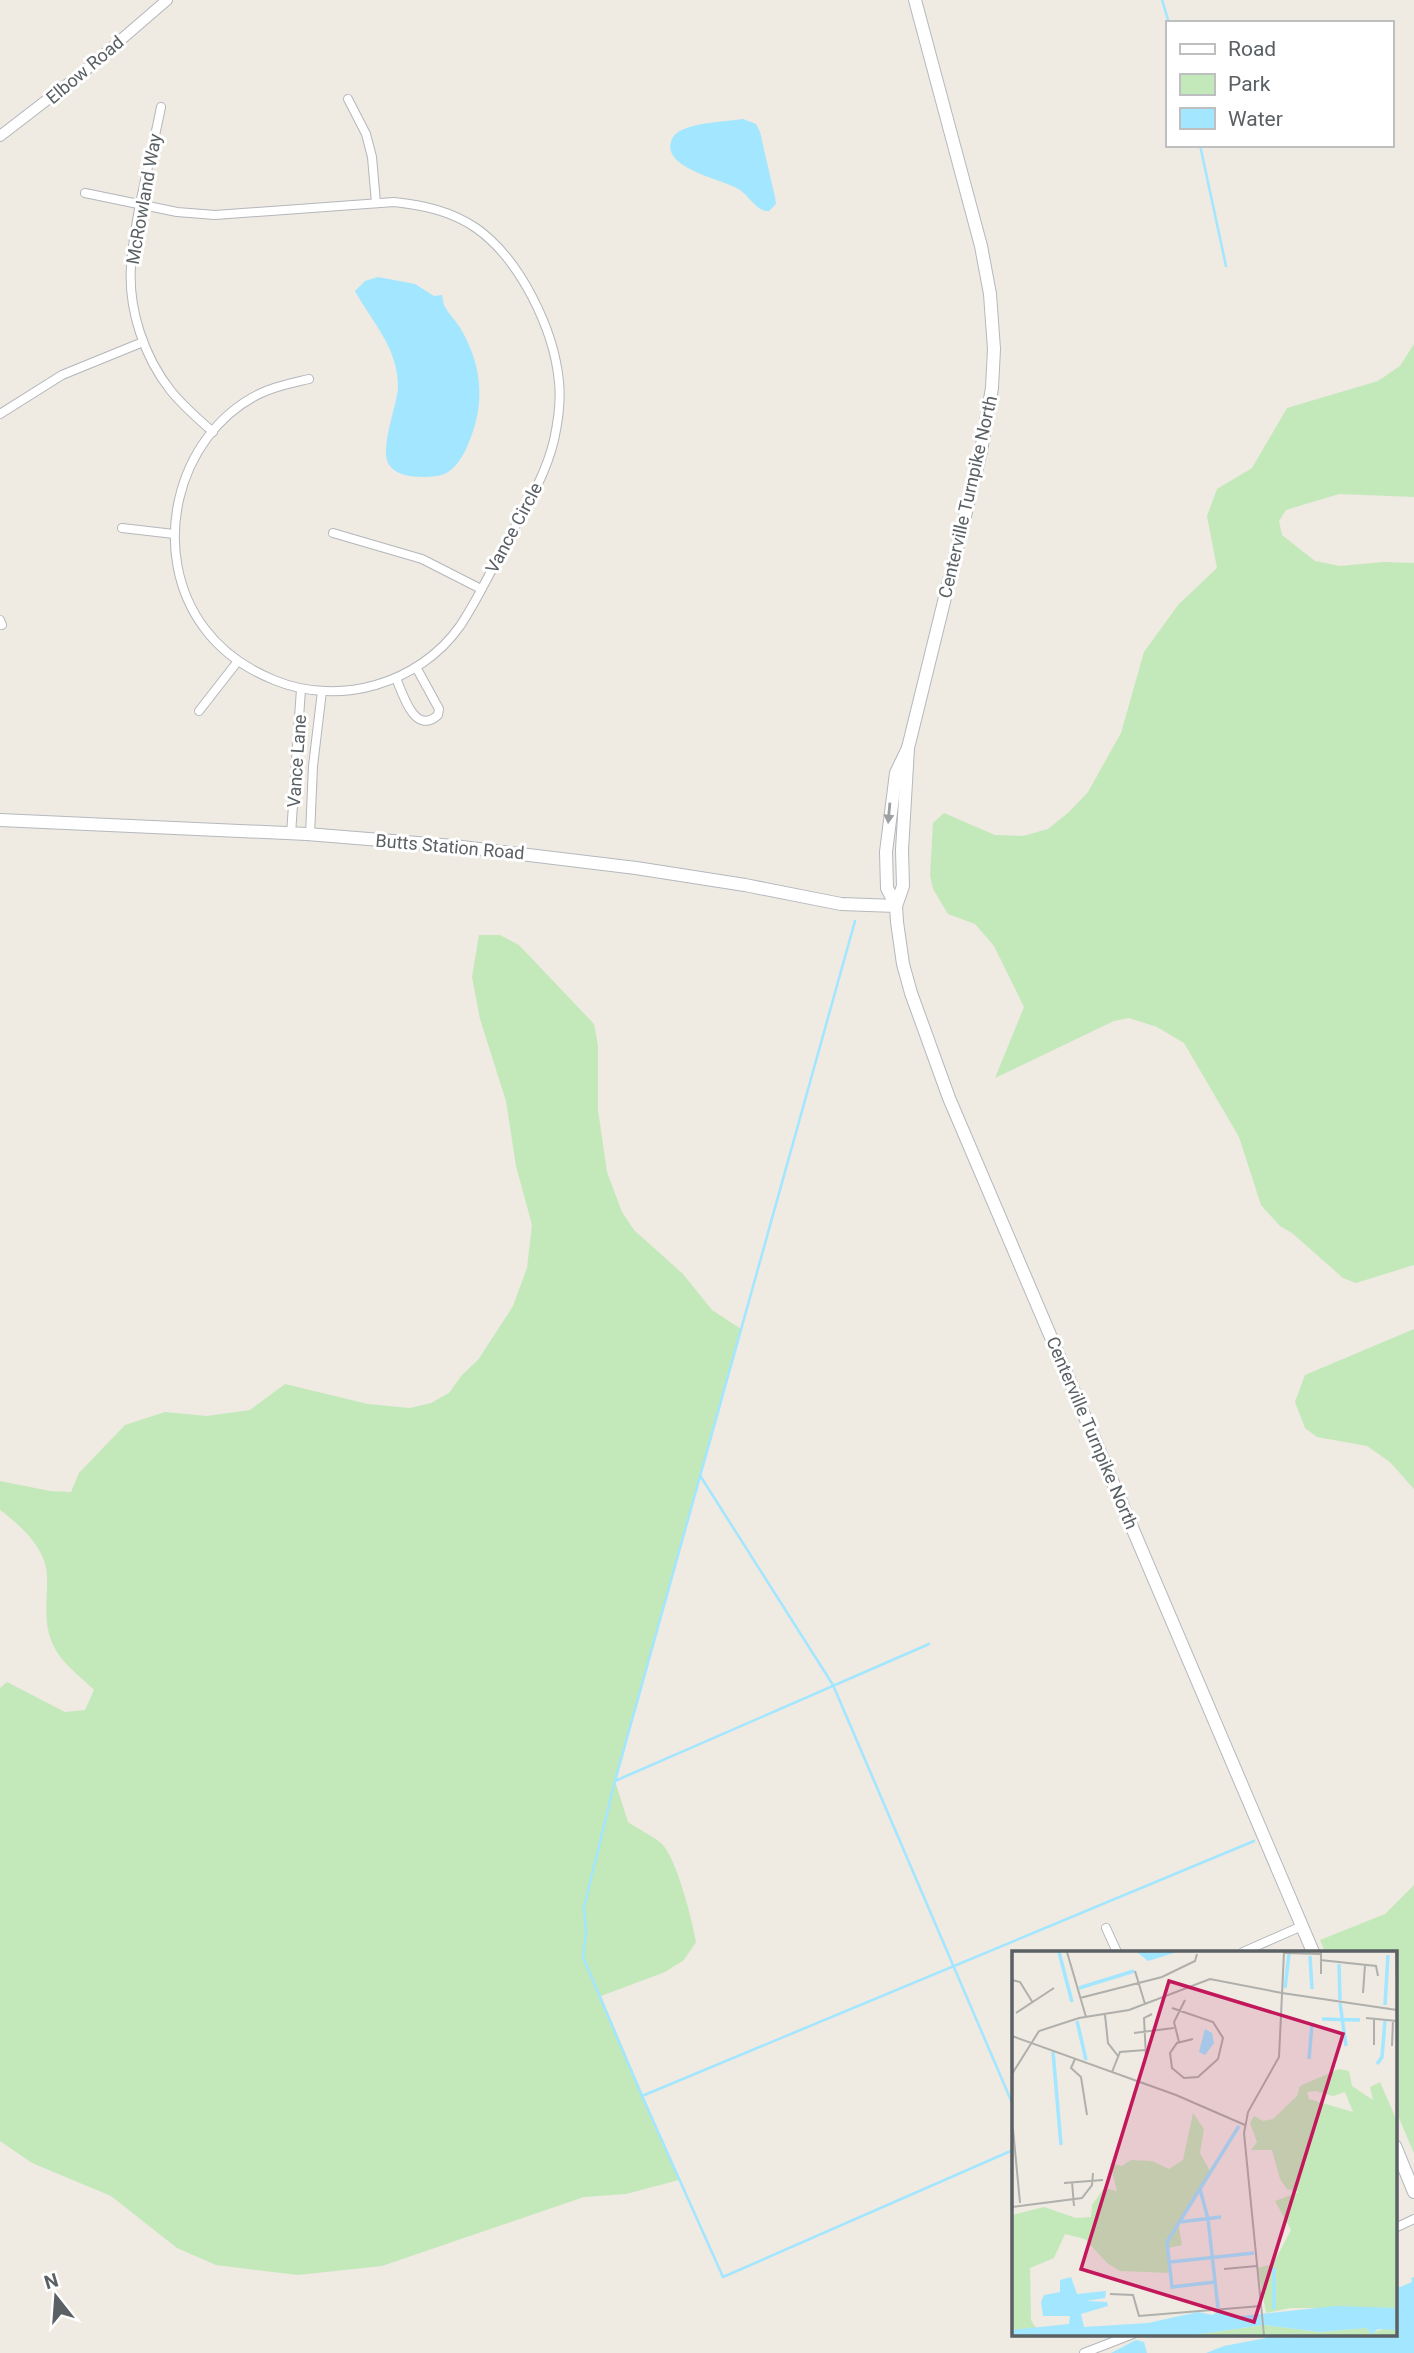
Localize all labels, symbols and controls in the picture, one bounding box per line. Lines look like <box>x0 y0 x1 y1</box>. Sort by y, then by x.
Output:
legend <box>1166 21 1393 147</box>
street label: Elbow Road <box>42 31 128 108</box>
text: Road <box>1228 37 1276 61</box>
text: Park <box>1228 72 1271 96</box>
text: Water <box>1228 107 1283 131</box>
street label: McRowland Way <box>122 131 165 266</box>
street label: Centerville Turnpike North <box>934 394 1001 600</box>
street label: Vance Circle <box>481 479 546 577</box>
street label: Vance Lane <box>283 714 310 808</box>
one-way arrow <box>883 802 894 824</box>
street label: Butts Station Road <box>375 830 525 863</box>
street label: Centerville Turnpike North <box>1042 1333 1143 1532</box>
inset map <box>1012 1951 1396 2336</box>
north arrow <box>21 2262 91 2332</box>
text: N <box>41 2268 61 2294</box>

